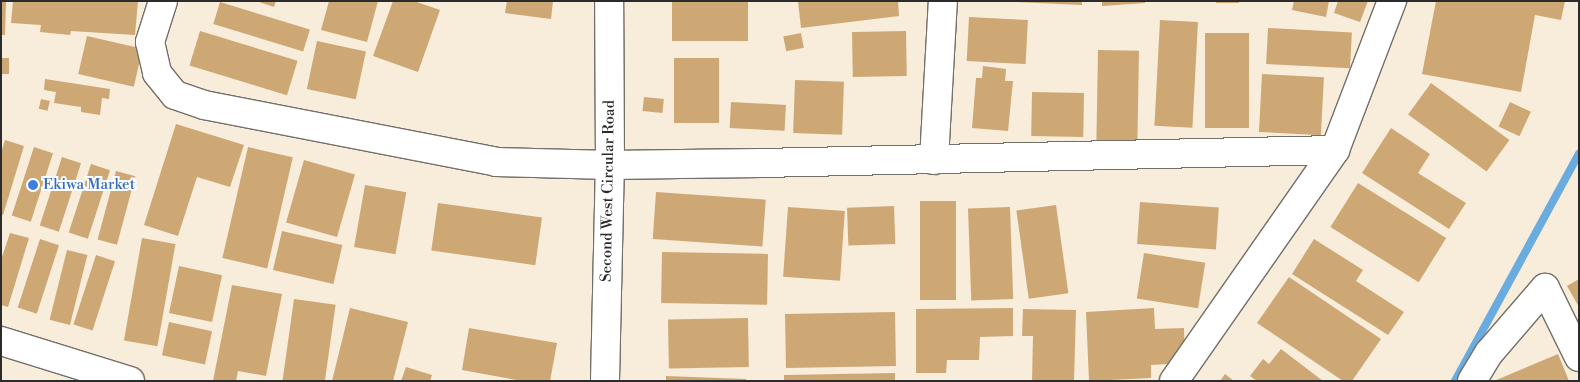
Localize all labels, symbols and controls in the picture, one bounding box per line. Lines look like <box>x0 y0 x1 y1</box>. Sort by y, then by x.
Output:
street label: Second West Circular Road <box>597 100 619 282</box>
place label: Ekiwa Market <box>43 176 135 194</box>
marker: Ekiwa Market <box>27 179 39 191</box>

